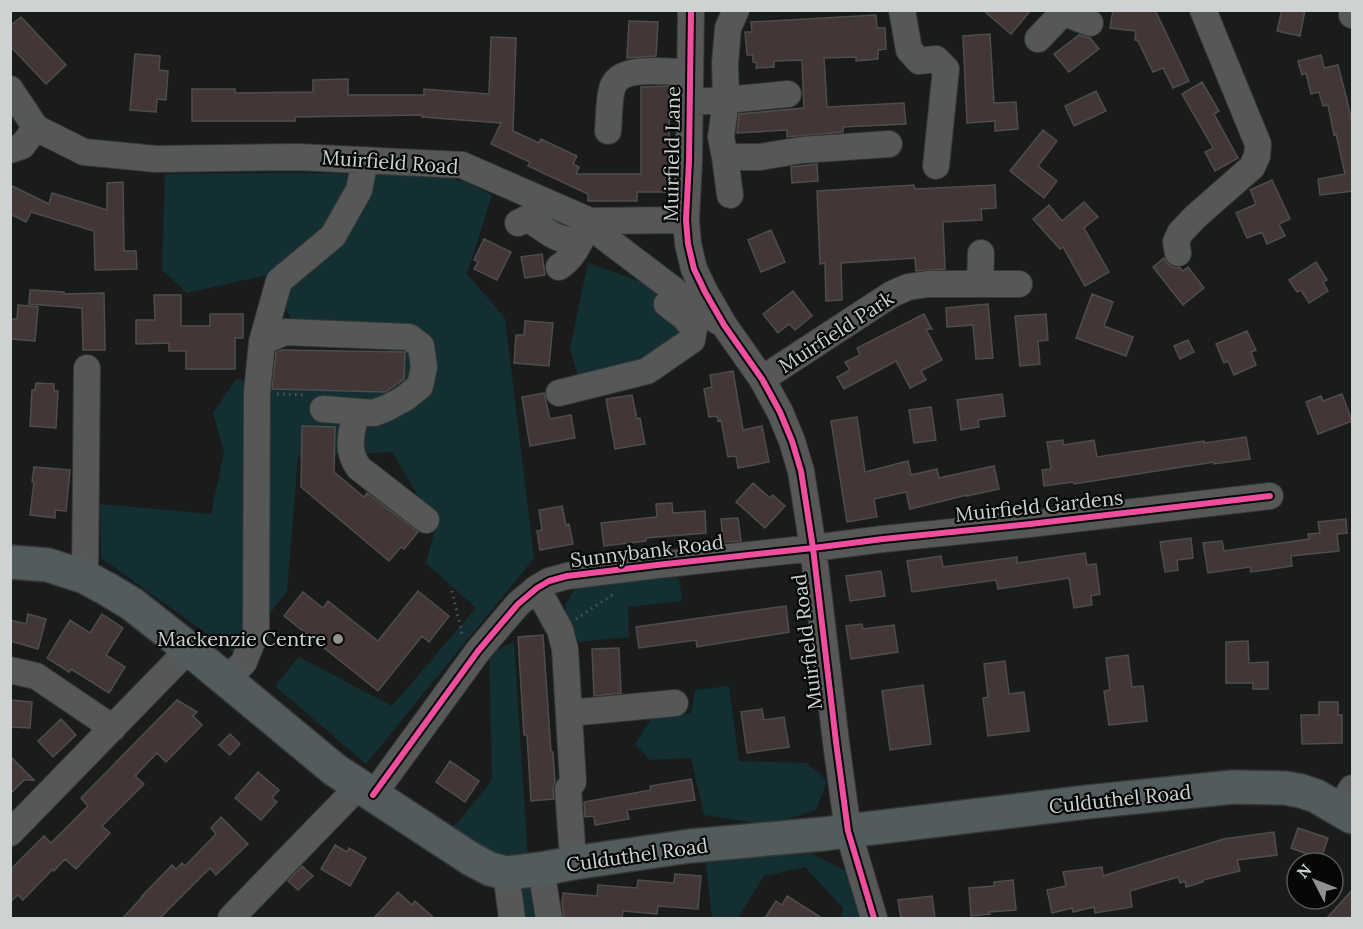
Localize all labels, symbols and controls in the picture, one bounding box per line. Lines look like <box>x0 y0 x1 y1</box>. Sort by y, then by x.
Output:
street label: Muirfield Lane <box>658 86 685 222</box>
street label: Muirfield Road <box>321 144 459 179</box>
street label: Muirfield Park <box>773 285 898 378</box>
street label: Muirfield Gardens <box>954 484 1124 527</box>
street label: Sunnybank Road <box>569 529 725 572</box>
street label: Muirfield Road <box>786 573 827 712</box>
place label: Mackenzie Centre <box>157 626 326 651</box>
marker: Mackenzie Centre <box>331 632 345 646</box>
street label: Culduthel Road <box>1048 779 1192 818</box>
street label: Culduthel Road <box>564 832 709 877</box>
north arrow <box>1285 851 1345 911</box>
text: N <box>1292 860 1315 882</box>

